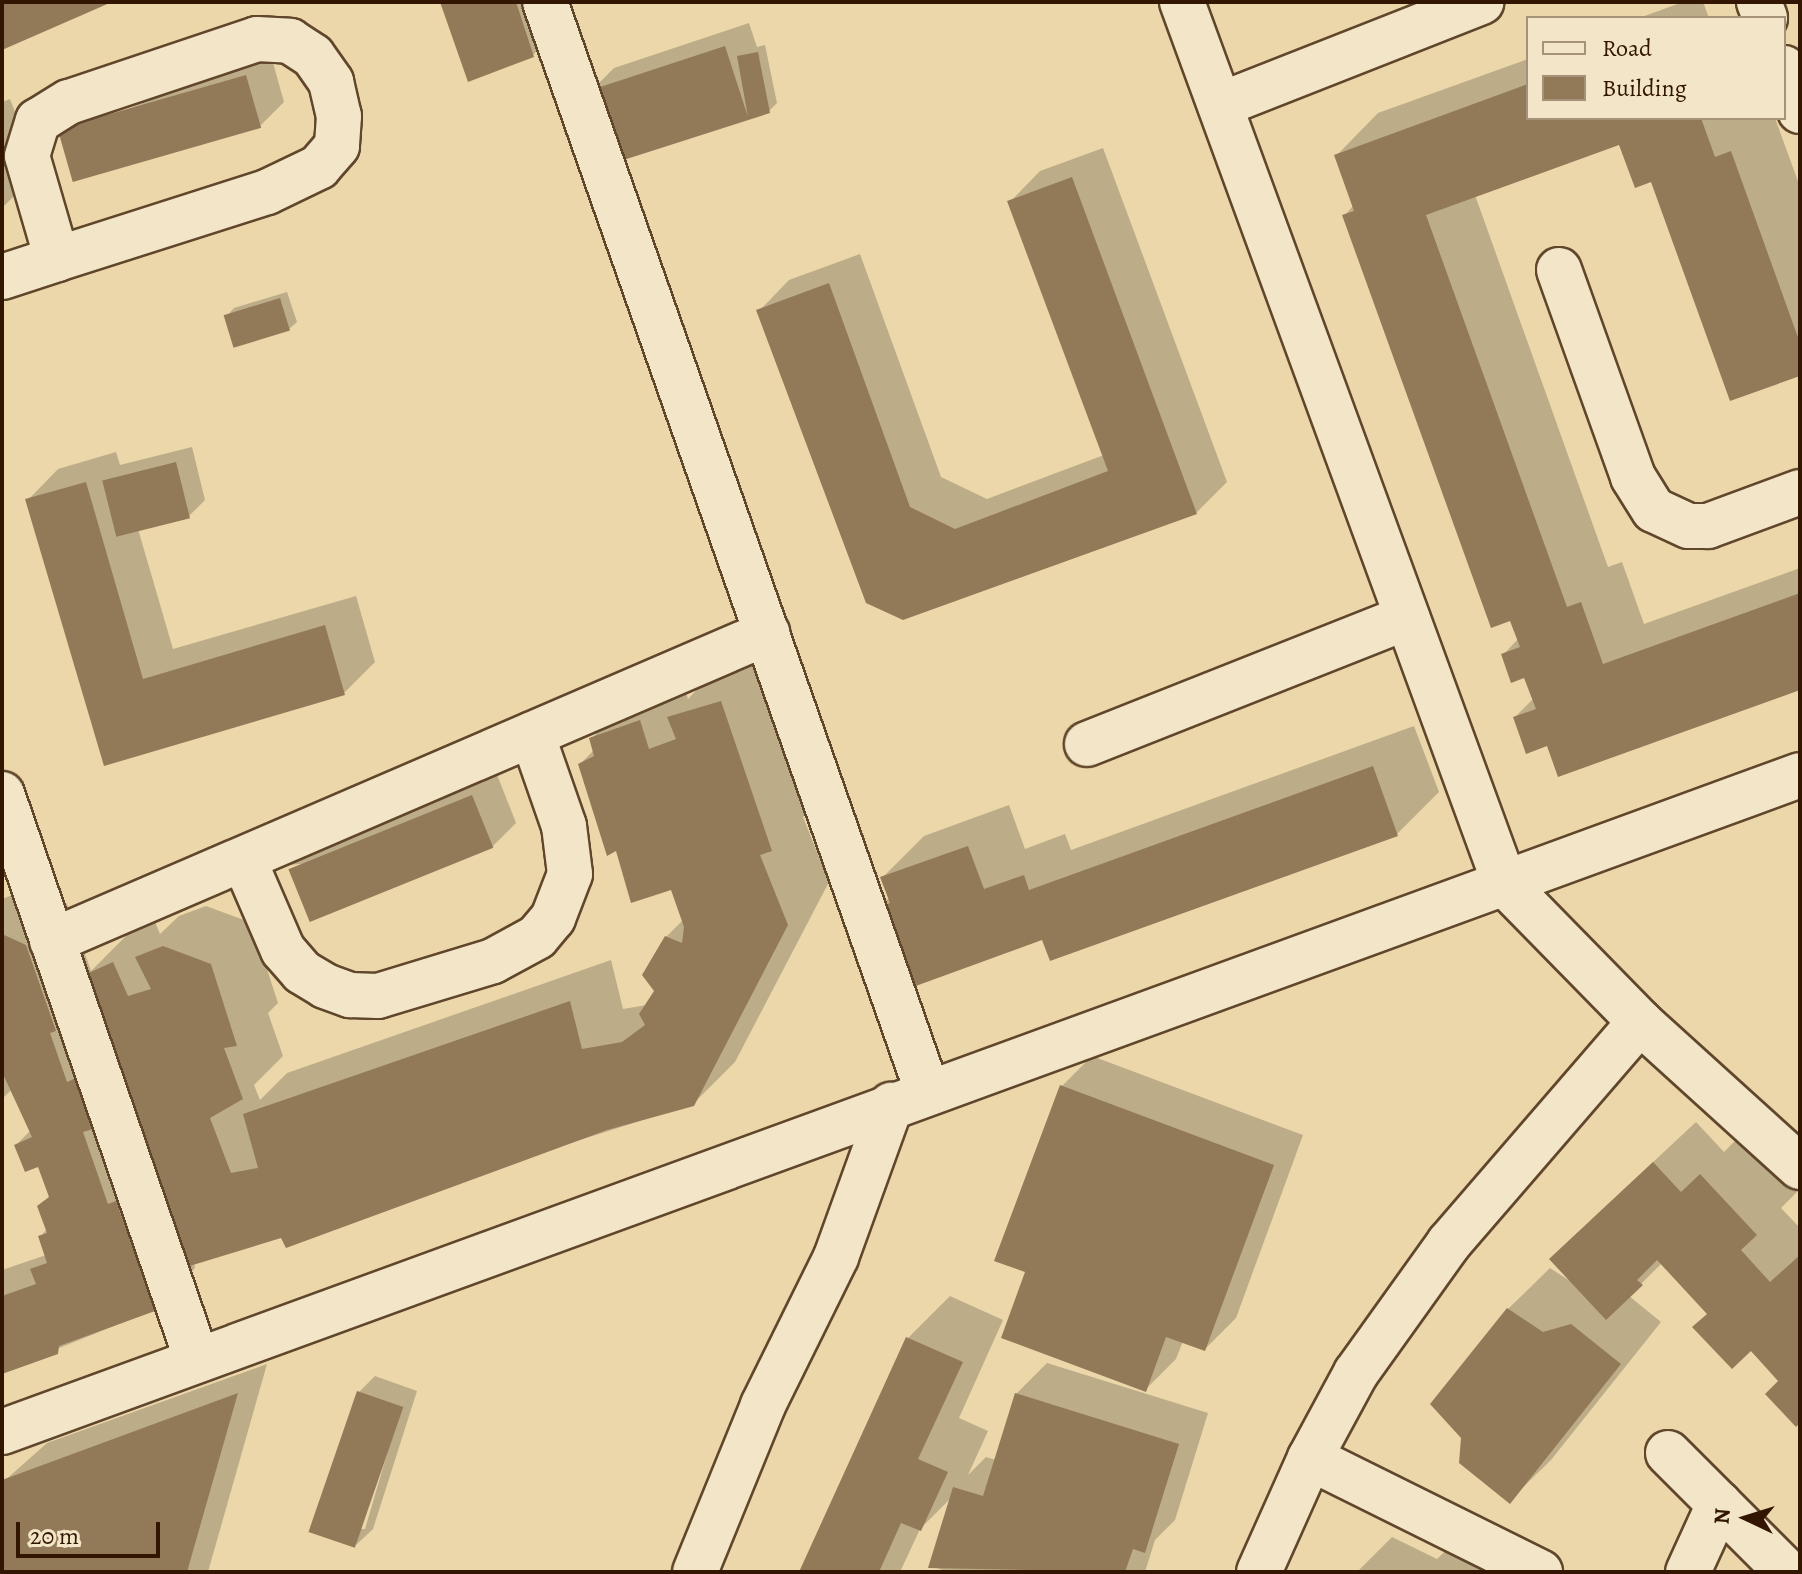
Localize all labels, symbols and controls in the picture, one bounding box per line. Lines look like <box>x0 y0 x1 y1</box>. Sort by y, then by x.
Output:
legend <box>1526 16 1786 120</box>
text: Road <box>1602 32 1652 64</box>
text: Building <box>1602 72 1687 104</box>
north arrow <box>1706 1478 1786 1558</box>
scale bar <box>20 1506 164 1556</box>
text: N <box>1707 1507 1738 1525</box>
text: 20 m <box>30 1520 79 1552</box>

